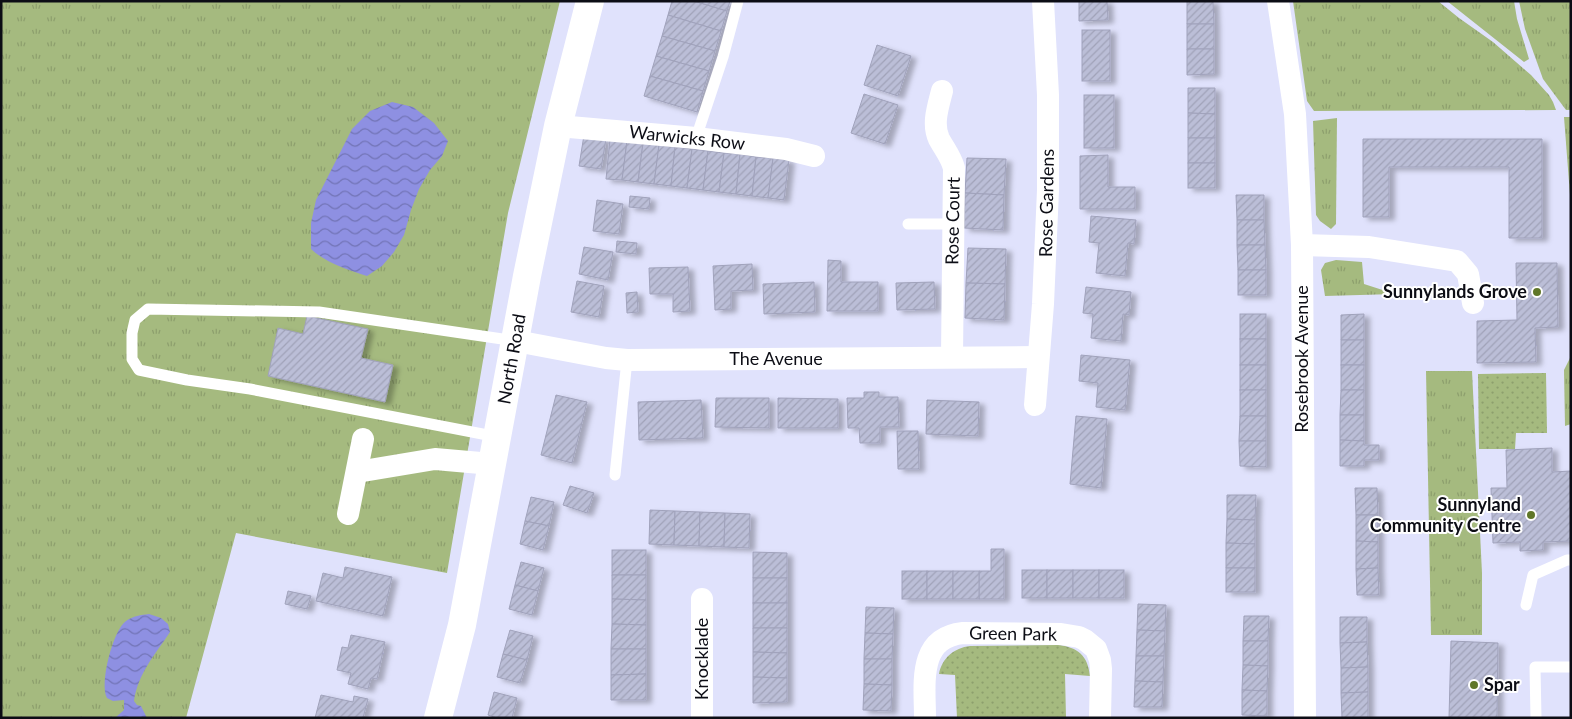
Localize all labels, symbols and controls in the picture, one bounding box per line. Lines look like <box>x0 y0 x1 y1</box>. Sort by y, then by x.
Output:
street label: Warwicks Row <box>628 120 746 154</box>
street label: Rose Gardens <box>1034 148 1058 257</box>
street label: Rose Court <box>940 176 964 265</box>
place label: Sunnylands Grove <box>1383 280 1527 302</box>
street label: Rosebrook Avenue <box>1290 285 1312 433</box>
marker: Sunnylands Grove <box>1531 286 1543 298</box>
street label: North Road <box>492 312 530 406</box>
street label: The Avenue <box>729 347 823 369</box>
place label: Sunnyland Community Centre <box>1370 493 1521 536</box>
marker: Sunnyland Community Centre <box>1525 509 1537 521</box>
street label: Knocklade <box>690 618 712 700</box>
street label: Green Park <box>969 621 1058 645</box>
place label: Spar <box>1484 673 1520 695</box>
marker: Spar <box>1468 679 1480 691</box>

